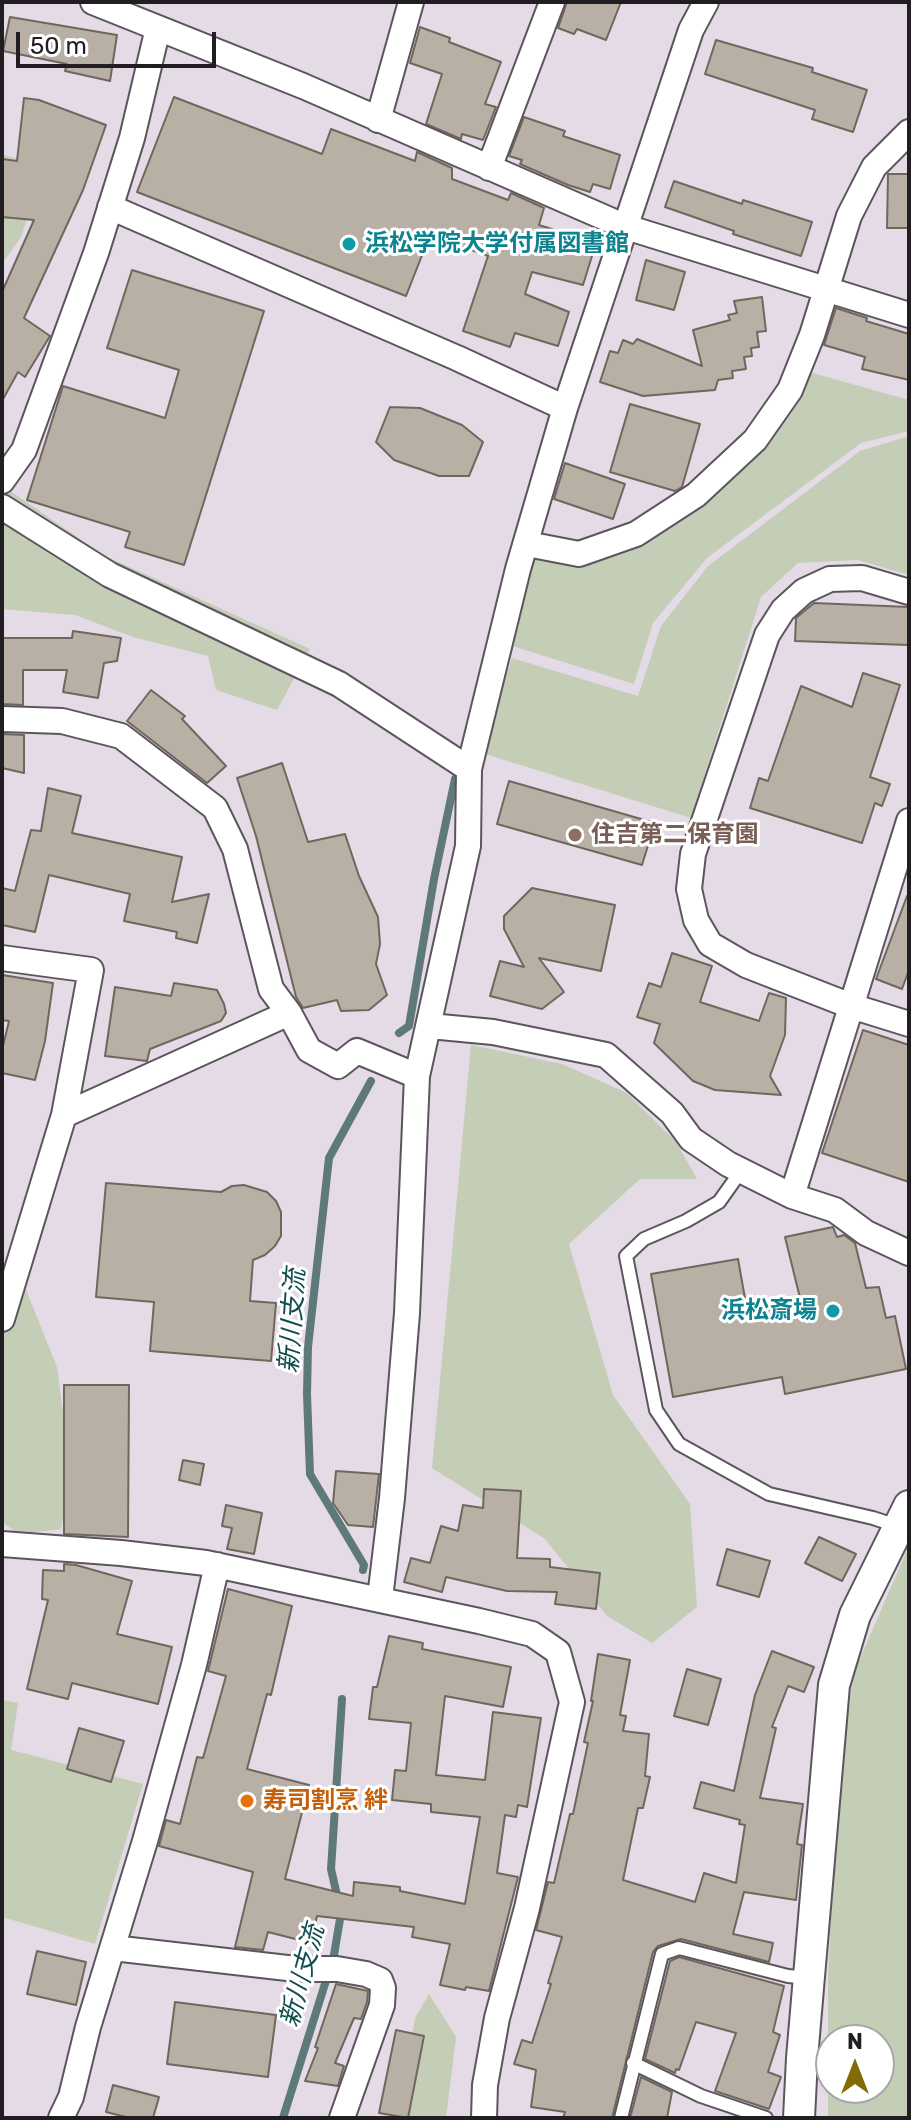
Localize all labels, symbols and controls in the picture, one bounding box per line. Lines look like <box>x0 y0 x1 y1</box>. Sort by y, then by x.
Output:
scale bar <box>20 16 220 66</box>
text: 50 m <box>30 32 87 60</box>
place label: 浜松学院大学付属図書館 <box>365 230 629 258</box>
marker: 浜松学院大学付属図書館 <box>340 235 358 253</box>
place label: 住吉第二保育園 <box>591 821 759 849</box>
marker: 住吉第二保育園 <box>566 826 584 844</box>
water label: 新川支流 <box>274 1268 312 1374</box>
place label: 浜松斎場 <box>721 1297 817 1325</box>
marker: 浜松斎場 <box>824 1302 842 1320</box>
place label: 寿司割烹 絆 <box>263 1787 388 1815</box>
marker: 寿司割烹 絆 <box>238 1792 256 1810</box>
water label: 新川支流 <box>274 1922 332 2030</box>
north arrow <box>815 2024 895 2104</box>
text: N <box>847 2028 863 2055</box>

